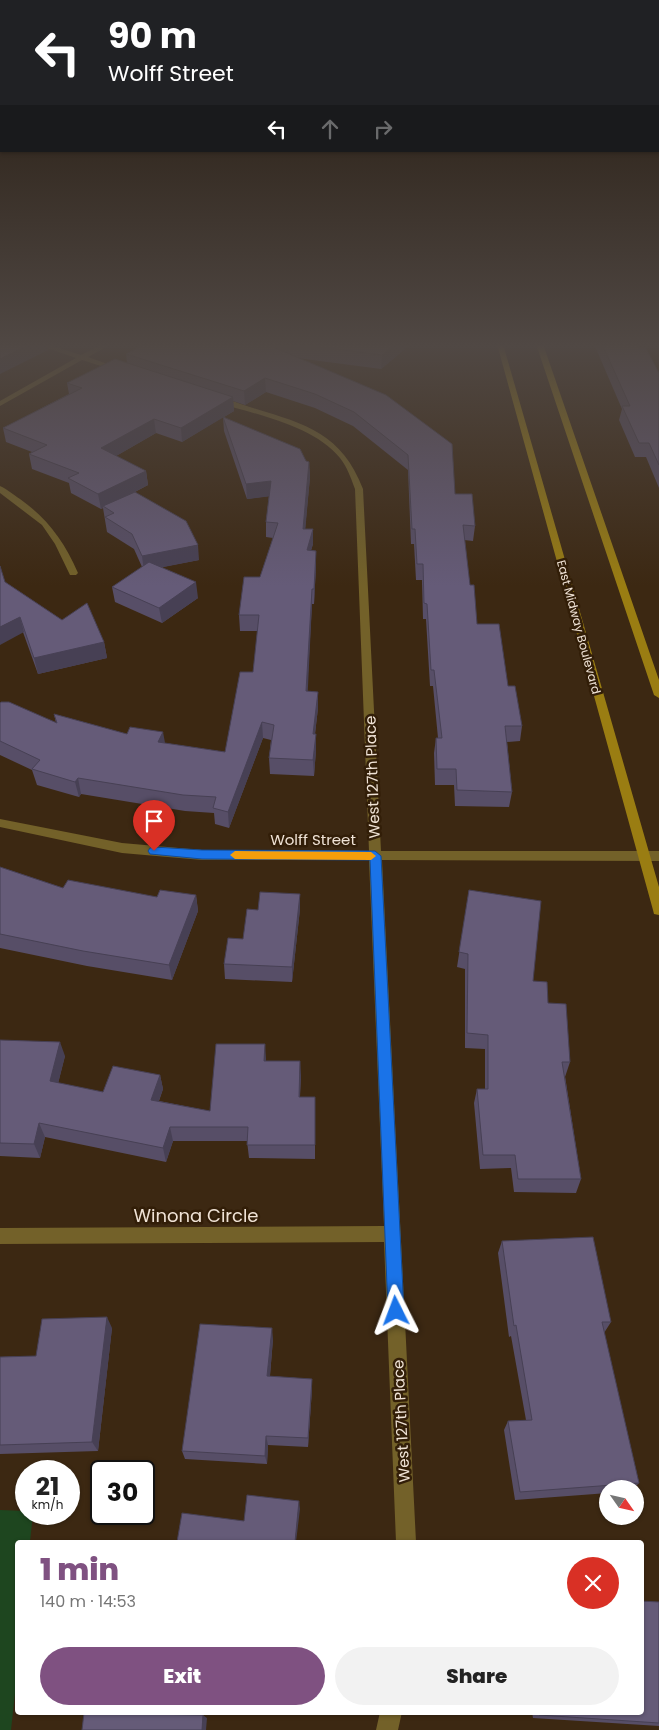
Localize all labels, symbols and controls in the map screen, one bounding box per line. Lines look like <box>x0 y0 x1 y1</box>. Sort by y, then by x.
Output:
text: 90 m <box>108 11 197 60</box>
icon: left <box>25 20 90 85</box>
text: Wolff Street <box>108 58 234 89</box>
icon: left <box>263 115 291 143</box>
icon: ahead <box>316 115 344 143</box>
icon: right <box>369 115 397 143</box>
street label: East Midway Boulevard <box>553 558 605 696</box>
street label: West 127th Place <box>359 715 385 839</box>
pin <box>133 800 175 851</box>
icon: arrive <box>140 807 168 835</box>
street label: Wolff Street <box>270 829 356 850</box>
street label: Winona Circle <box>133 1203 259 1228</box>
position arrow <box>369 1284 421 1336</box>
street label: West 127th Place <box>387 1359 415 1483</box>
speed limit sign: 30 <box>90 1460 155 1525</box>
text: 21 <box>36 1469 59 1504</box>
north arrow <box>599 1480 644 1525</box>
map controls <box>599 1480 644 1525</box>
text: km/h <box>32 1496 63 1513</box>
text: 1 min <box>40 1548 119 1591</box>
button: close <box>567 1557 619 1609</box>
text: 140 m · 14:53 <box>40 1590 136 1613</box>
button: Exit <box>40 1647 325 1705</box>
button: Share <box>335 1647 619 1705</box>

